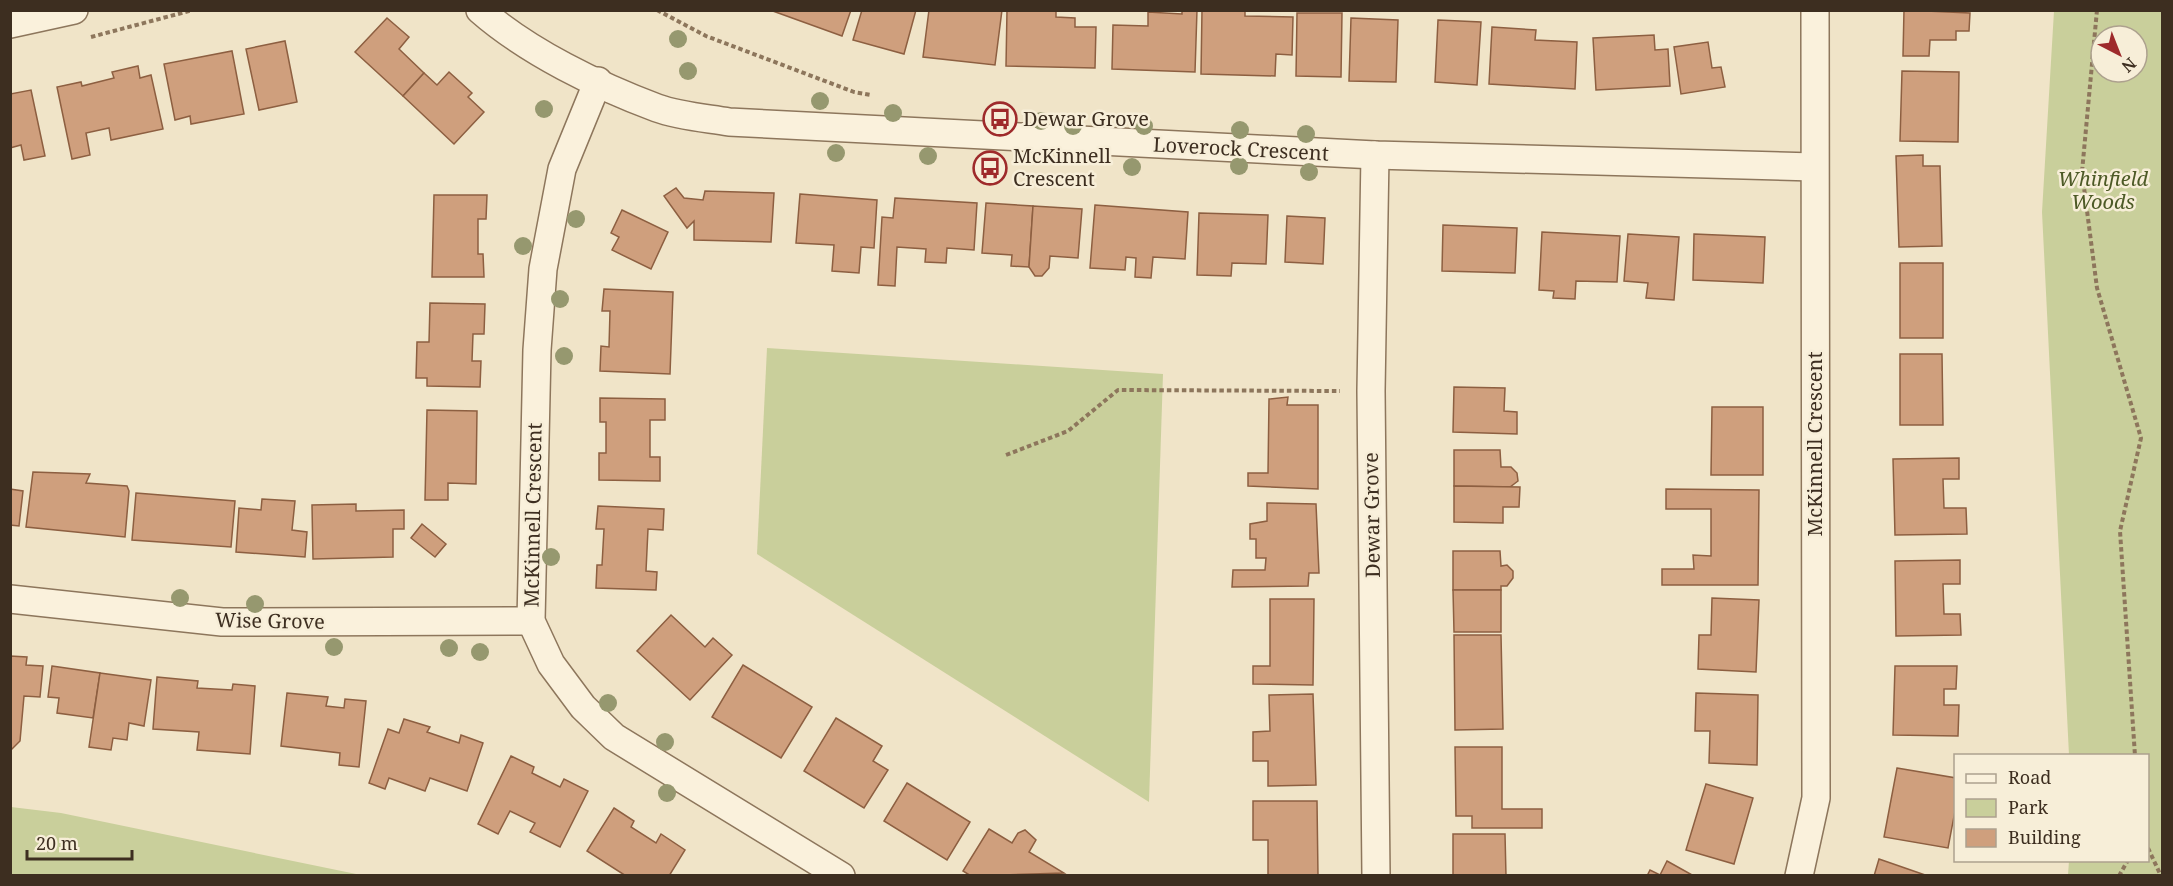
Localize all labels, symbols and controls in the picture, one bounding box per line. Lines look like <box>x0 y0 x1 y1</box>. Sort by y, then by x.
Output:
north arrow <box>2089 24 2149 84</box>
text: N <box>2117 53 2141 78</box>
bus stop icon: Dewar Grove <box>982 101 1018 137</box>
place label: Dewar Grove <box>1023 105 1149 132</box>
street label: Loverock Crescent <box>1152 130 1330 167</box>
place label: McKinnell Crescent <box>1013 142 1111 192</box>
bus stop icon: McKinnell Crescent <box>972 150 1008 186</box>
park label: Whinfield Woods <box>2058 165 2149 215</box>
street label: McKinnell Crescent <box>1801 352 1828 537</box>
street label: McKinnell Crescent <box>517 422 548 608</box>
street label: Dewar Grove <box>1357 452 1386 578</box>
street label: Wise Grove <box>215 606 325 635</box>
legend <box>1954 754 2149 862</box>
text: Road <box>2008 765 2051 789</box>
text: Park <box>2008 795 2048 819</box>
scale bar <box>27 823 132 861</box>
text: Building <box>2008 825 2081 849</box>
text: 20 m <box>36 831 78 855</box>

